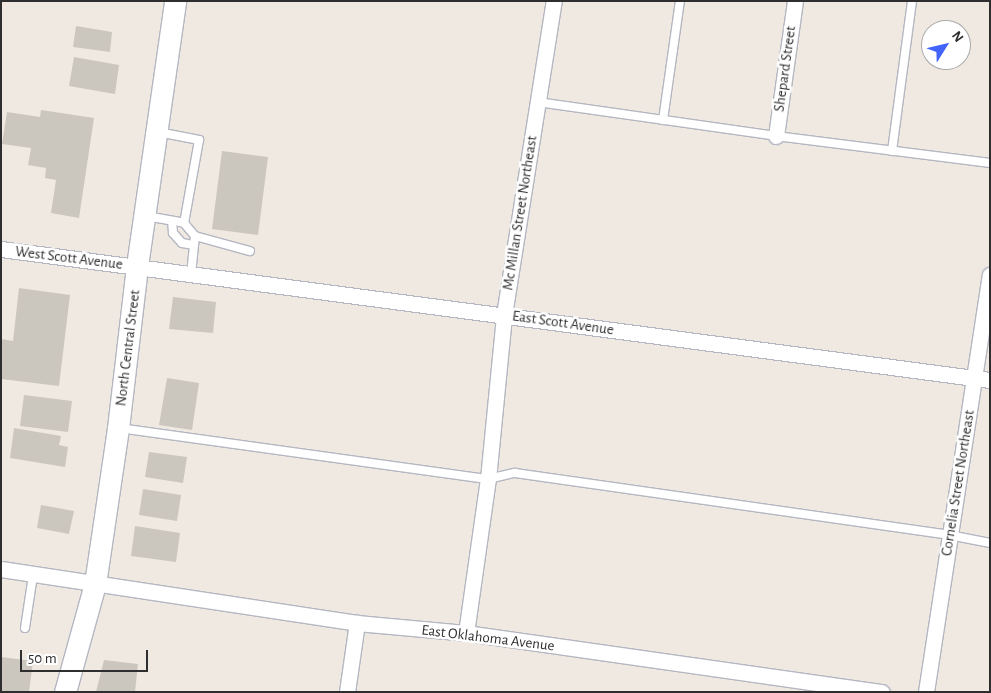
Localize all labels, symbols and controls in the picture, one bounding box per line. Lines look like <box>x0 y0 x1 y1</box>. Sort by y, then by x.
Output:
north arrow <box>921 20 971 70</box>
street label: Shepard Street <box>770 25 800 113</box>
text: N <box>949 29 966 45</box>
street label: Mc Millan Street Northeast <box>499 134 541 292</box>
street label: West Scott Avenue <box>14 242 124 274</box>
street label: North Central Street <box>112 289 144 407</box>
street label: East Scott Avenue <box>511 307 615 339</box>
street label: Cornelia Street Northeast <box>938 409 978 557</box>
street label: East Oklahoma Avenue <box>420 621 556 655</box>
scale bar <box>22 640 150 672</box>
text: 50 m <box>28 651 57 666</box>

